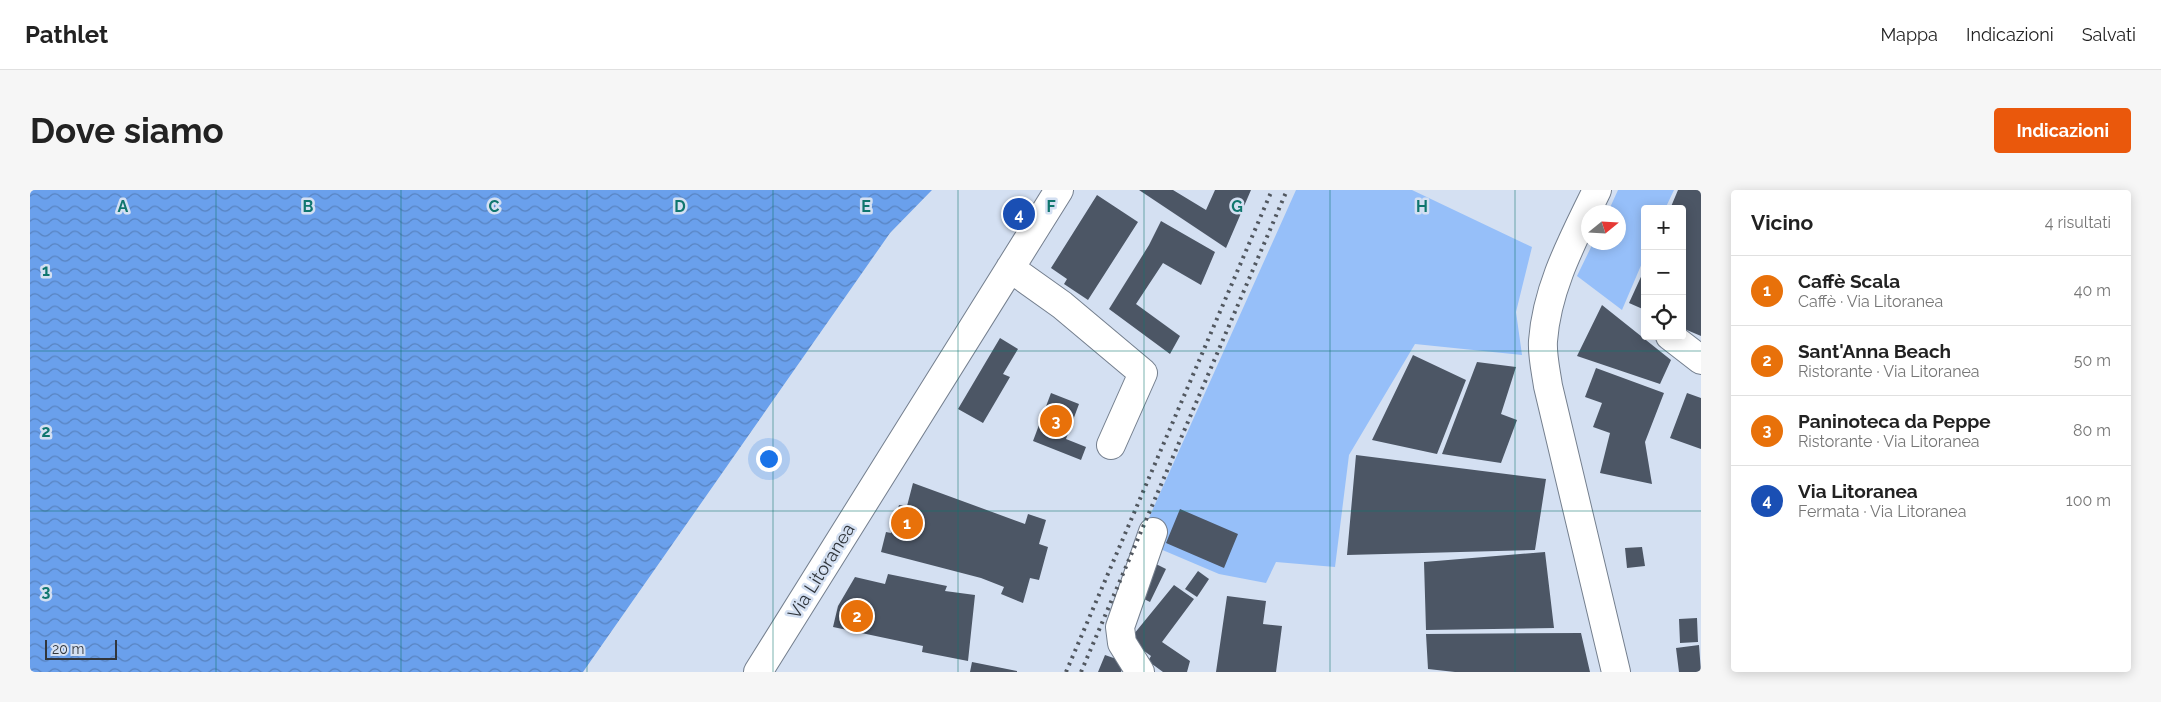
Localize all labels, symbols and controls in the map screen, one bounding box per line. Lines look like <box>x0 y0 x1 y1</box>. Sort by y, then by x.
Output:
text: Pathlet <box>25 20 108 49</box>
text: Mappa <box>1880 24 1938 45</box>
text: Indicazioni <box>1966 24 2054 45</box>
text: Salvati <box>2082 24 2136 45</box>
button: Indicazioni <box>1994 108 2131 153</box>
text: Dove siamo <box>30 110 224 151</box>
pin: 4 <box>1003 195 1035 233</box>
text: A <box>118 197 129 216</box>
text: B <box>303 197 314 216</box>
text: C <box>489 197 500 216</box>
text: D <box>674 197 686 216</box>
text: E <box>861 197 871 216</box>
text: F <box>1046 197 1056 216</box>
text: G <box>1231 197 1243 216</box>
text: H <box>1416 197 1428 216</box>
north arrow <box>1581 205 1626 250</box>
map controls <box>1641 205 1686 340</box>
button: + <box>1641 205 1686 250</box>
text: Vicino <box>1751 210 1813 235</box>
text: 4 risultati <box>2045 213 2111 232</box>
button: − <box>1641 250 1686 295</box>
text: 1 <box>42 261 50 280</box>
text: Caffè Scala <box>1798 270 1900 292</box>
text: 1 <box>1763 281 1771 300</box>
text: 40 m <box>2074 281 2111 300</box>
text: Caffè · Via Litoranea <box>1798 292 1943 311</box>
button: locate <box>1641 295 1686 340</box>
text: Sant'Anna Beach <box>1798 340 1951 362</box>
text: 2 <box>1762 351 1772 370</box>
text: 50 m <box>2074 351 2111 370</box>
text: Ristorante · Via Litoranea <box>1798 362 1980 381</box>
pin: 3 <box>1040 402 1072 440</box>
text: Paninoteca da Peppe <box>1798 410 1991 432</box>
text: 3 <box>1763 421 1771 440</box>
text: 80 m <box>2073 421 2111 440</box>
text: 2 <box>41 422 51 441</box>
text: Ristorante · Via Litoranea <box>1798 432 1980 451</box>
your location <box>756 446 782 472</box>
text: Via Litoranea <box>1798 480 1918 502</box>
text: 4 <box>1762 491 1772 510</box>
text: 100 m <box>2066 491 2111 510</box>
text: Fermata · Via Litoranea <box>1798 502 1966 521</box>
pin: 1 <box>891 504 923 542</box>
street label: Via Litoranea <box>783 519 859 623</box>
text: 3 <box>42 582 51 601</box>
pin: 2 <box>841 597 873 635</box>
scale bar <box>45 637 118 660</box>
text: 20 m <box>52 641 84 657</box>

